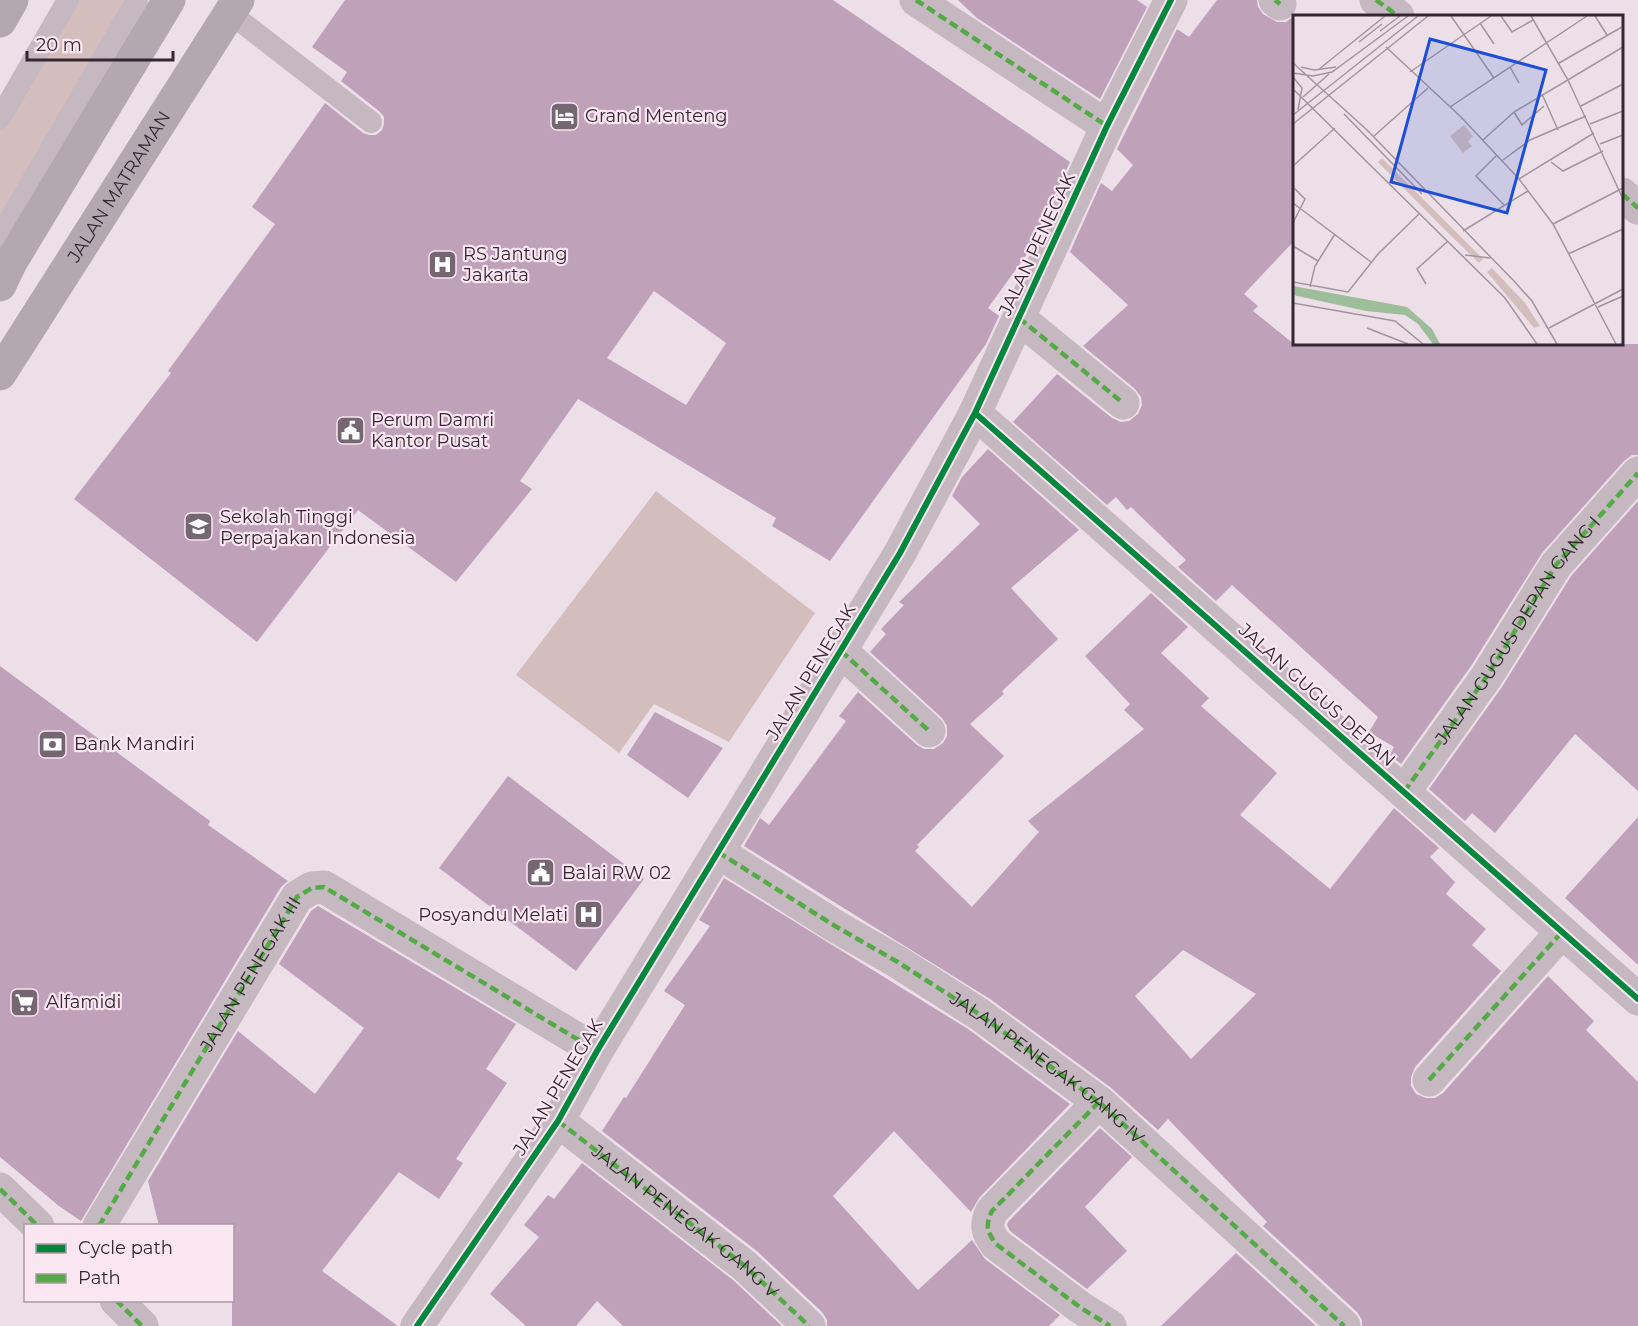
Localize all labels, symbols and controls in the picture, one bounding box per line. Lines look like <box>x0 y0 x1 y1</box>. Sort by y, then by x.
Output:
inset map <box>1293 15 1623 345</box>
scale bar <box>27 24 172 62</box>
text: 20 m <box>36 34 82 56</box>
hotel icon: Grand Menteng <box>548 100 580 132</box>
place label: Grand Menteng <box>585 105 728 127</box>
street label: JALAN MATRAMAN <box>62 107 175 267</box>
street label: JALAN PENEGAK <box>994 169 1080 320</box>
place label: RS Jantung Jakarta <box>462 243 568 286</box>
hospital icon: RS Jantung Jakarta <box>426 248 458 280</box>
place label: Perum Damri Kantor Pusat <box>371 409 494 452</box>
public building icon: Perum Damri Kantor Pusat <box>334 414 366 446</box>
place label: Sekolah Tinggi Perpajakan Indonesia <box>220 506 415 549</box>
school or university icon: Sekolah Tinggi Perpajakan Indonesia <box>183 511 215 543</box>
street label: JALAN GUGUS DEPAN GANG I <box>1430 512 1605 749</box>
street label: JALAN PENEGAK <box>761 599 861 745</box>
street label: JALAN GUGUS DEPAN <box>1233 618 1400 771</box>
bank icon: Bank Mandiri <box>37 728 69 760</box>
place label: Bank Mandiri <box>74 733 195 755</box>
public building icon: Balai RW 02 <box>525 857 557 889</box>
place label: Balai RW 02 <box>562 862 671 884</box>
street label: JALAN PENEGAK III <box>195 893 306 1056</box>
hospital icon: Posyandu Melati <box>573 899 605 931</box>
place label: Posyandu Melati <box>418 904 568 926</box>
supermarket icon: Alfamidi <box>9 986 41 1018</box>
street label: JALAN PENEGAK GANG IV <box>945 987 1149 1149</box>
place label: Alfamidi <box>46 991 121 1013</box>
street label: JALAN PENEGAK <box>508 1014 608 1160</box>
street label: JALAN PENEGAK GANG V <box>586 1140 783 1303</box>
legend <box>24 1224 234 1302</box>
text: Cycle path <box>78 1237 173 1259</box>
text: Path <box>78 1267 121 1289</box>

